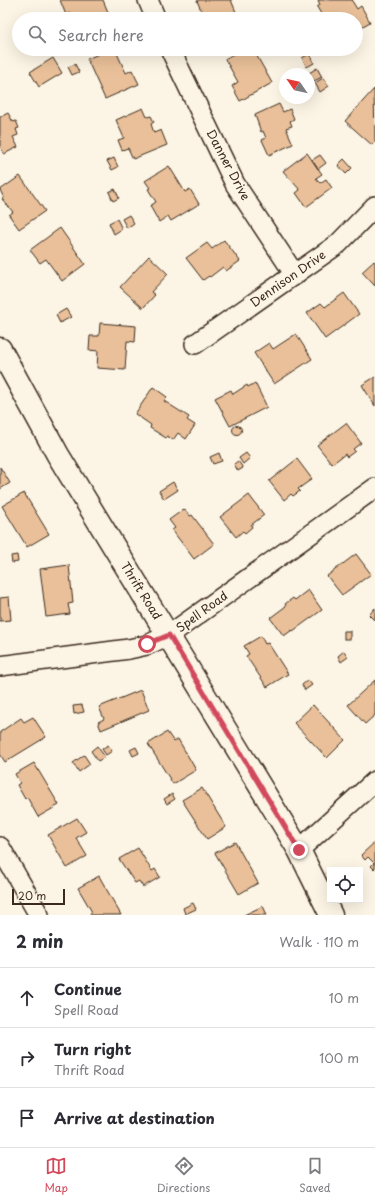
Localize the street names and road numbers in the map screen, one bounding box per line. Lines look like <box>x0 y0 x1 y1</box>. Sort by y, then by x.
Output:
street label: Danner Drive <box>203 126 255 203</box>
street label: Dennison Drive <box>246 245 329 311</box>
street label: Thrift Road <box>117 558 167 623</box>
street label: Spell Road <box>172 586 231 636</box>

